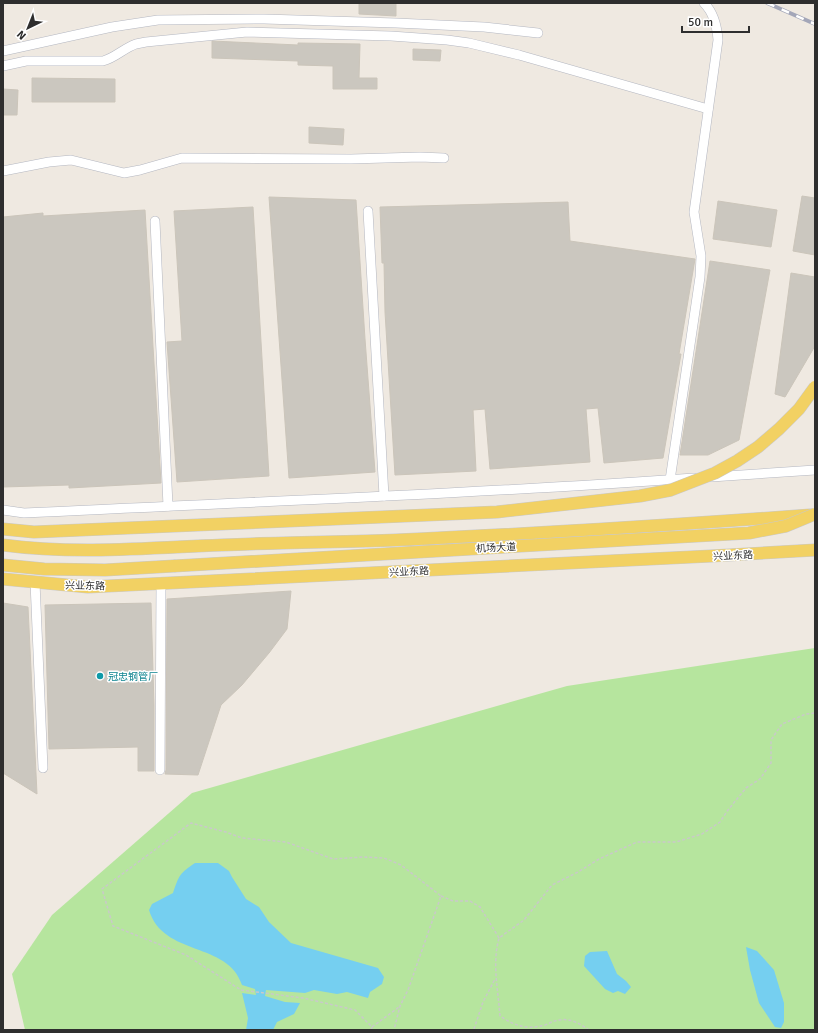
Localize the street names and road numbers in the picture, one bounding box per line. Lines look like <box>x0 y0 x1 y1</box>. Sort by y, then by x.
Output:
street label: 机场大道 <box>476 541 516 555</box>
street label: 兴业东路 <box>713 549 753 563</box>
street label: 兴业东路 <box>389 565 429 579</box>
street label: 兴业东路 <box>65 580 105 592</box>

